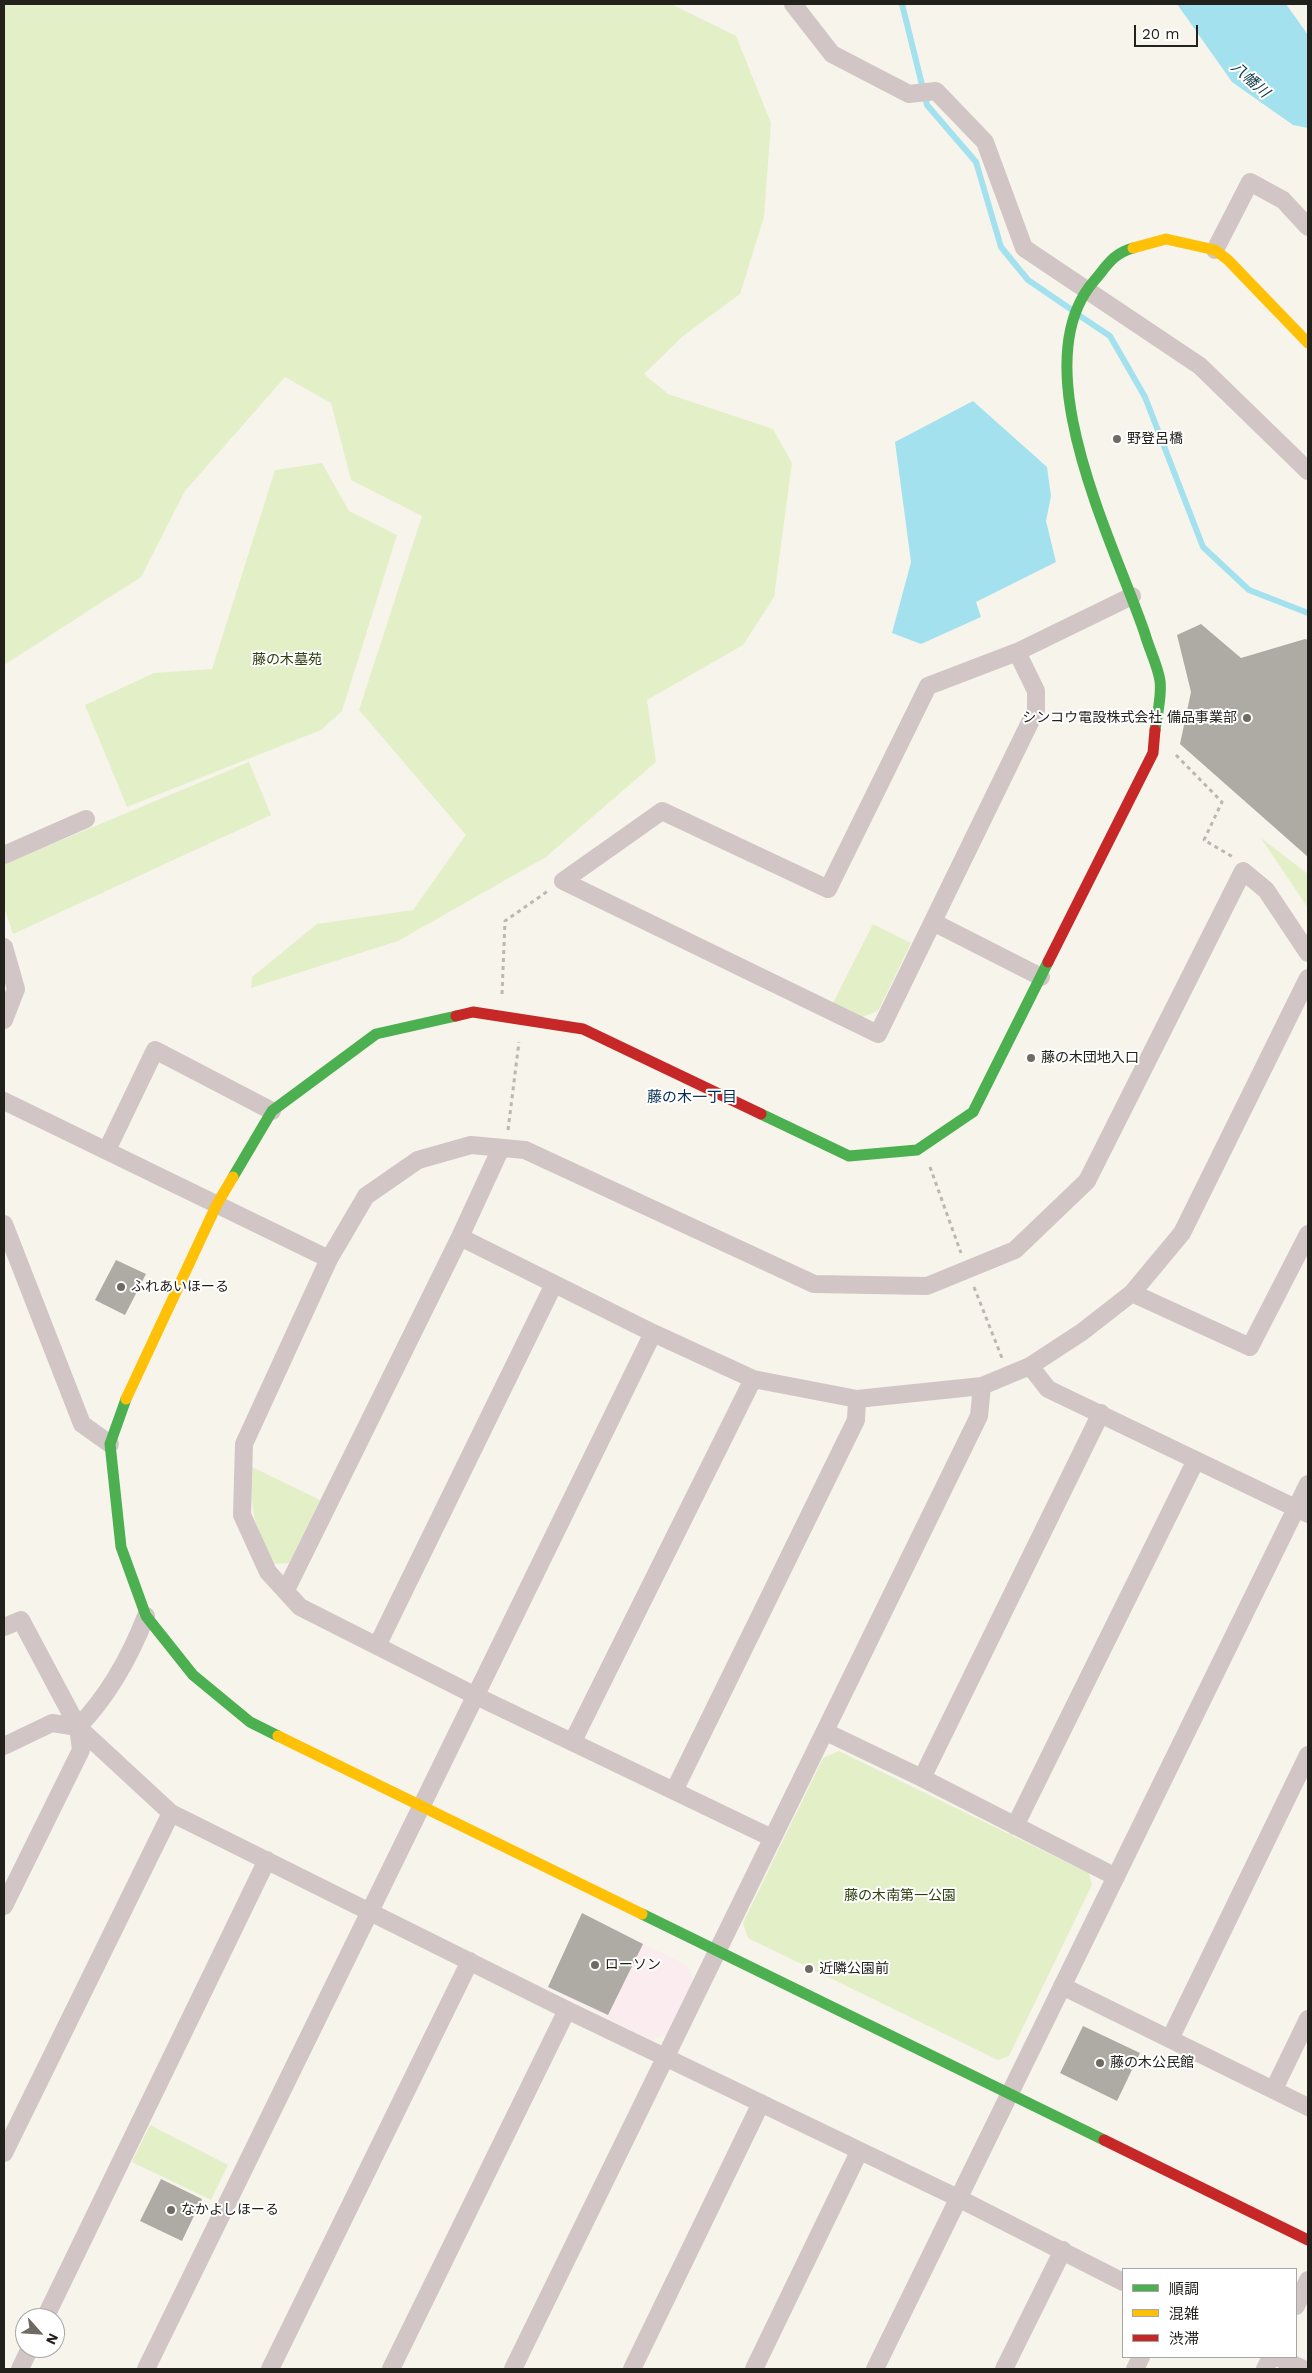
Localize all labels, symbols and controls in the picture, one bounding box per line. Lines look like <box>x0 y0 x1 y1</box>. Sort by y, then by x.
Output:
scale bar <box>1137 15 1201 47</box>
text: 20 m <box>1142 25 1180 43</box>
water label: 八幡川 <box>1227 58 1273 102</box>
place label: 野登呂橋 <box>1127 431 1183 447</box>
marker: 野登呂橋 <box>1111 433 1123 445</box>
park label: 藤の木墓苑 <box>252 652 322 668</box>
place label: シンコウ電設株式会社 備品事業部 <box>1022 710 1237 726</box>
marker: シンコウ電設株式会社 備品事業部 <box>1241 712 1253 724</box>
place label: 藤の木団地入口 <box>1041 1050 1139 1066</box>
marker: 藤の木団地入口 <box>1025 1052 1037 1064</box>
district label: 藤の木一丁目 <box>647 1089 737 1107</box>
place label: ふれあいほーる <box>131 1279 229 1295</box>
marker: ふれあいほーる <box>115 1281 127 1293</box>
park label: 藤の木南第一公園 <box>844 1888 956 1904</box>
place label: ローソン <box>605 1957 661 1973</box>
marker: ローソン <box>589 1959 601 1971</box>
place label: 近隣公園前 <box>819 1961 889 1977</box>
marker: 近隣公園前 <box>803 1963 815 1975</box>
place label: 藤の木公民館 <box>1110 2055 1194 2071</box>
marker: 藤の木公民館 <box>1094 2057 1106 2069</box>
place label: なかよしほーる <box>181 2202 279 2218</box>
marker: なかよしほーる <box>165 2204 177 2216</box>
legend <box>1122 2268 1297 2358</box>
text: 順調 <box>1169 2280 1199 2298</box>
text: 混雑 <box>1169 2305 1199 2323</box>
north arrow <box>15 2308 65 2358</box>
text: 渋滞 <box>1169 2330 1199 2348</box>
text: N <box>43 2331 62 2347</box>

